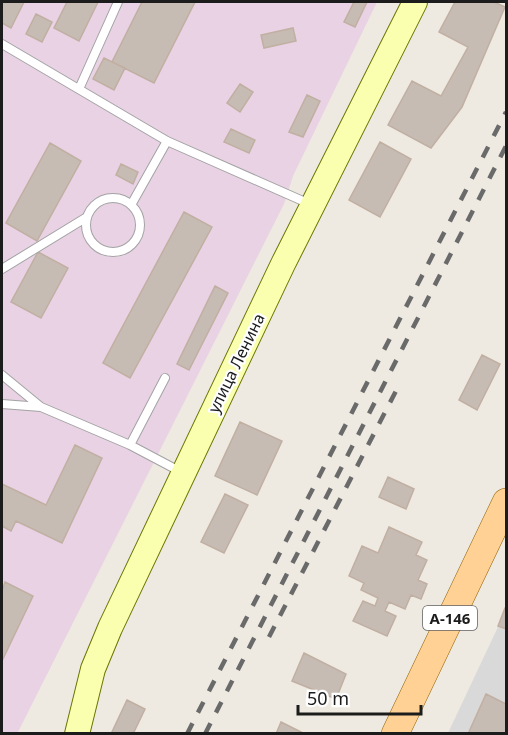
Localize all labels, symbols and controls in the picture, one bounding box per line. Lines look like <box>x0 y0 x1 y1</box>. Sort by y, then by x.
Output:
street label: улица Ленина <box>202 310 270 416</box>
road number: А-146 <box>423 606 477 630</box>
scale bar <box>298 678 421 716</box>
text: 50 m <box>307 686 349 710</box>

